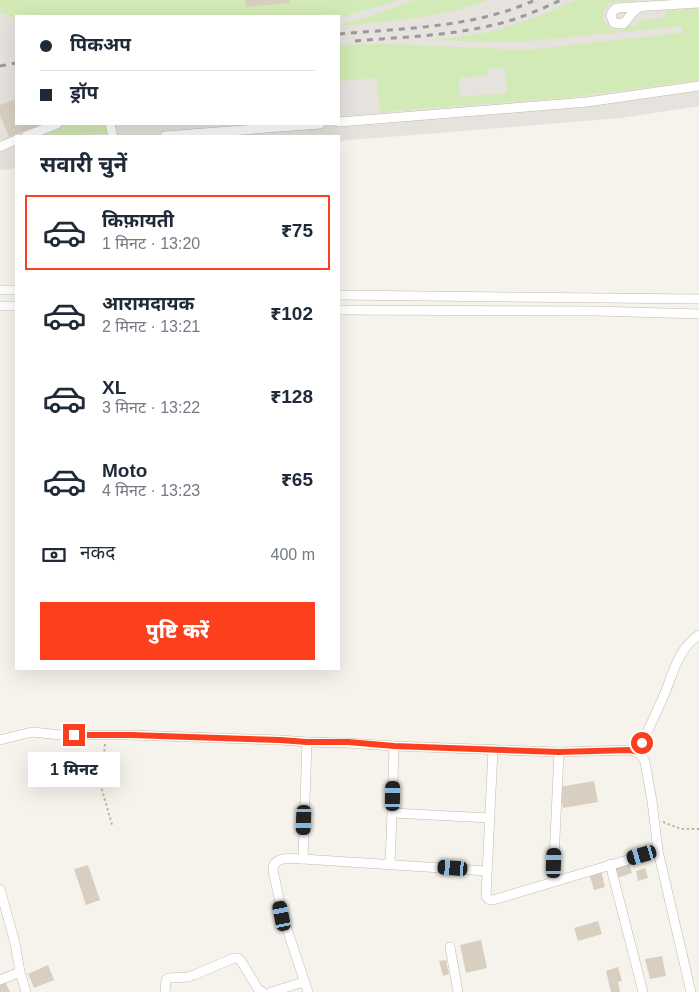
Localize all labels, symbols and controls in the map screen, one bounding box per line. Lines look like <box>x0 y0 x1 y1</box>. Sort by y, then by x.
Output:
text: पिकअप <box>70 34 131 55</box>
text: ड्रॉप <box>70 82 98 103</box>
text: सवारी चुनें <box>40 152 127 177</box>
icon: car <box>42 210 87 255</box>
text: किफ़ायती <box>102 210 174 231</box>
text: ₹75 <box>281 220 313 241</box>
text: 1 मिनट · 13:20 <box>102 235 200 252</box>
icon: car <box>42 293 87 338</box>
text: आरामदायक <box>102 293 194 314</box>
text: ₹102 <box>270 303 313 324</box>
text: 2 मिनट · 13:21 <box>102 318 200 335</box>
icon: car <box>42 376 87 421</box>
text: XL <box>102 377 126 398</box>
text: ₹128 <box>270 386 313 407</box>
text: 3 मिनट · 13:22 <box>102 399 200 416</box>
icon: car <box>42 459 87 504</box>
text: Moto <box>102 460 147 481</box>
text: ₹65 <box>281 469 313 490</box>
text: 4 मिनट · 13:23 <box>102 482 200 499</box>
icon: cash <box>40 541 68 569</box>
text: नकद <box>80 542 115 563</box>
text: 400 m <box>271 546 315 563</box>
button: पुष्टि करें <box>40 602 315 660</box>
route end <box>63 724 85 746</box>
route start <box>631 732 653 754</box>
callout: 1 मिनट <box>28 752 120 788</box>
text: 1 मिनट <box>50 761 98 778</box>
car <box>385 781 400 811</box>
car <box>295 805 312 835</box>
car <box>625 844 658 866</box>
car <box>545 848 562 878</box>
car <box>437 859 468 877</box>
car <box>271 900 292 932</box>

